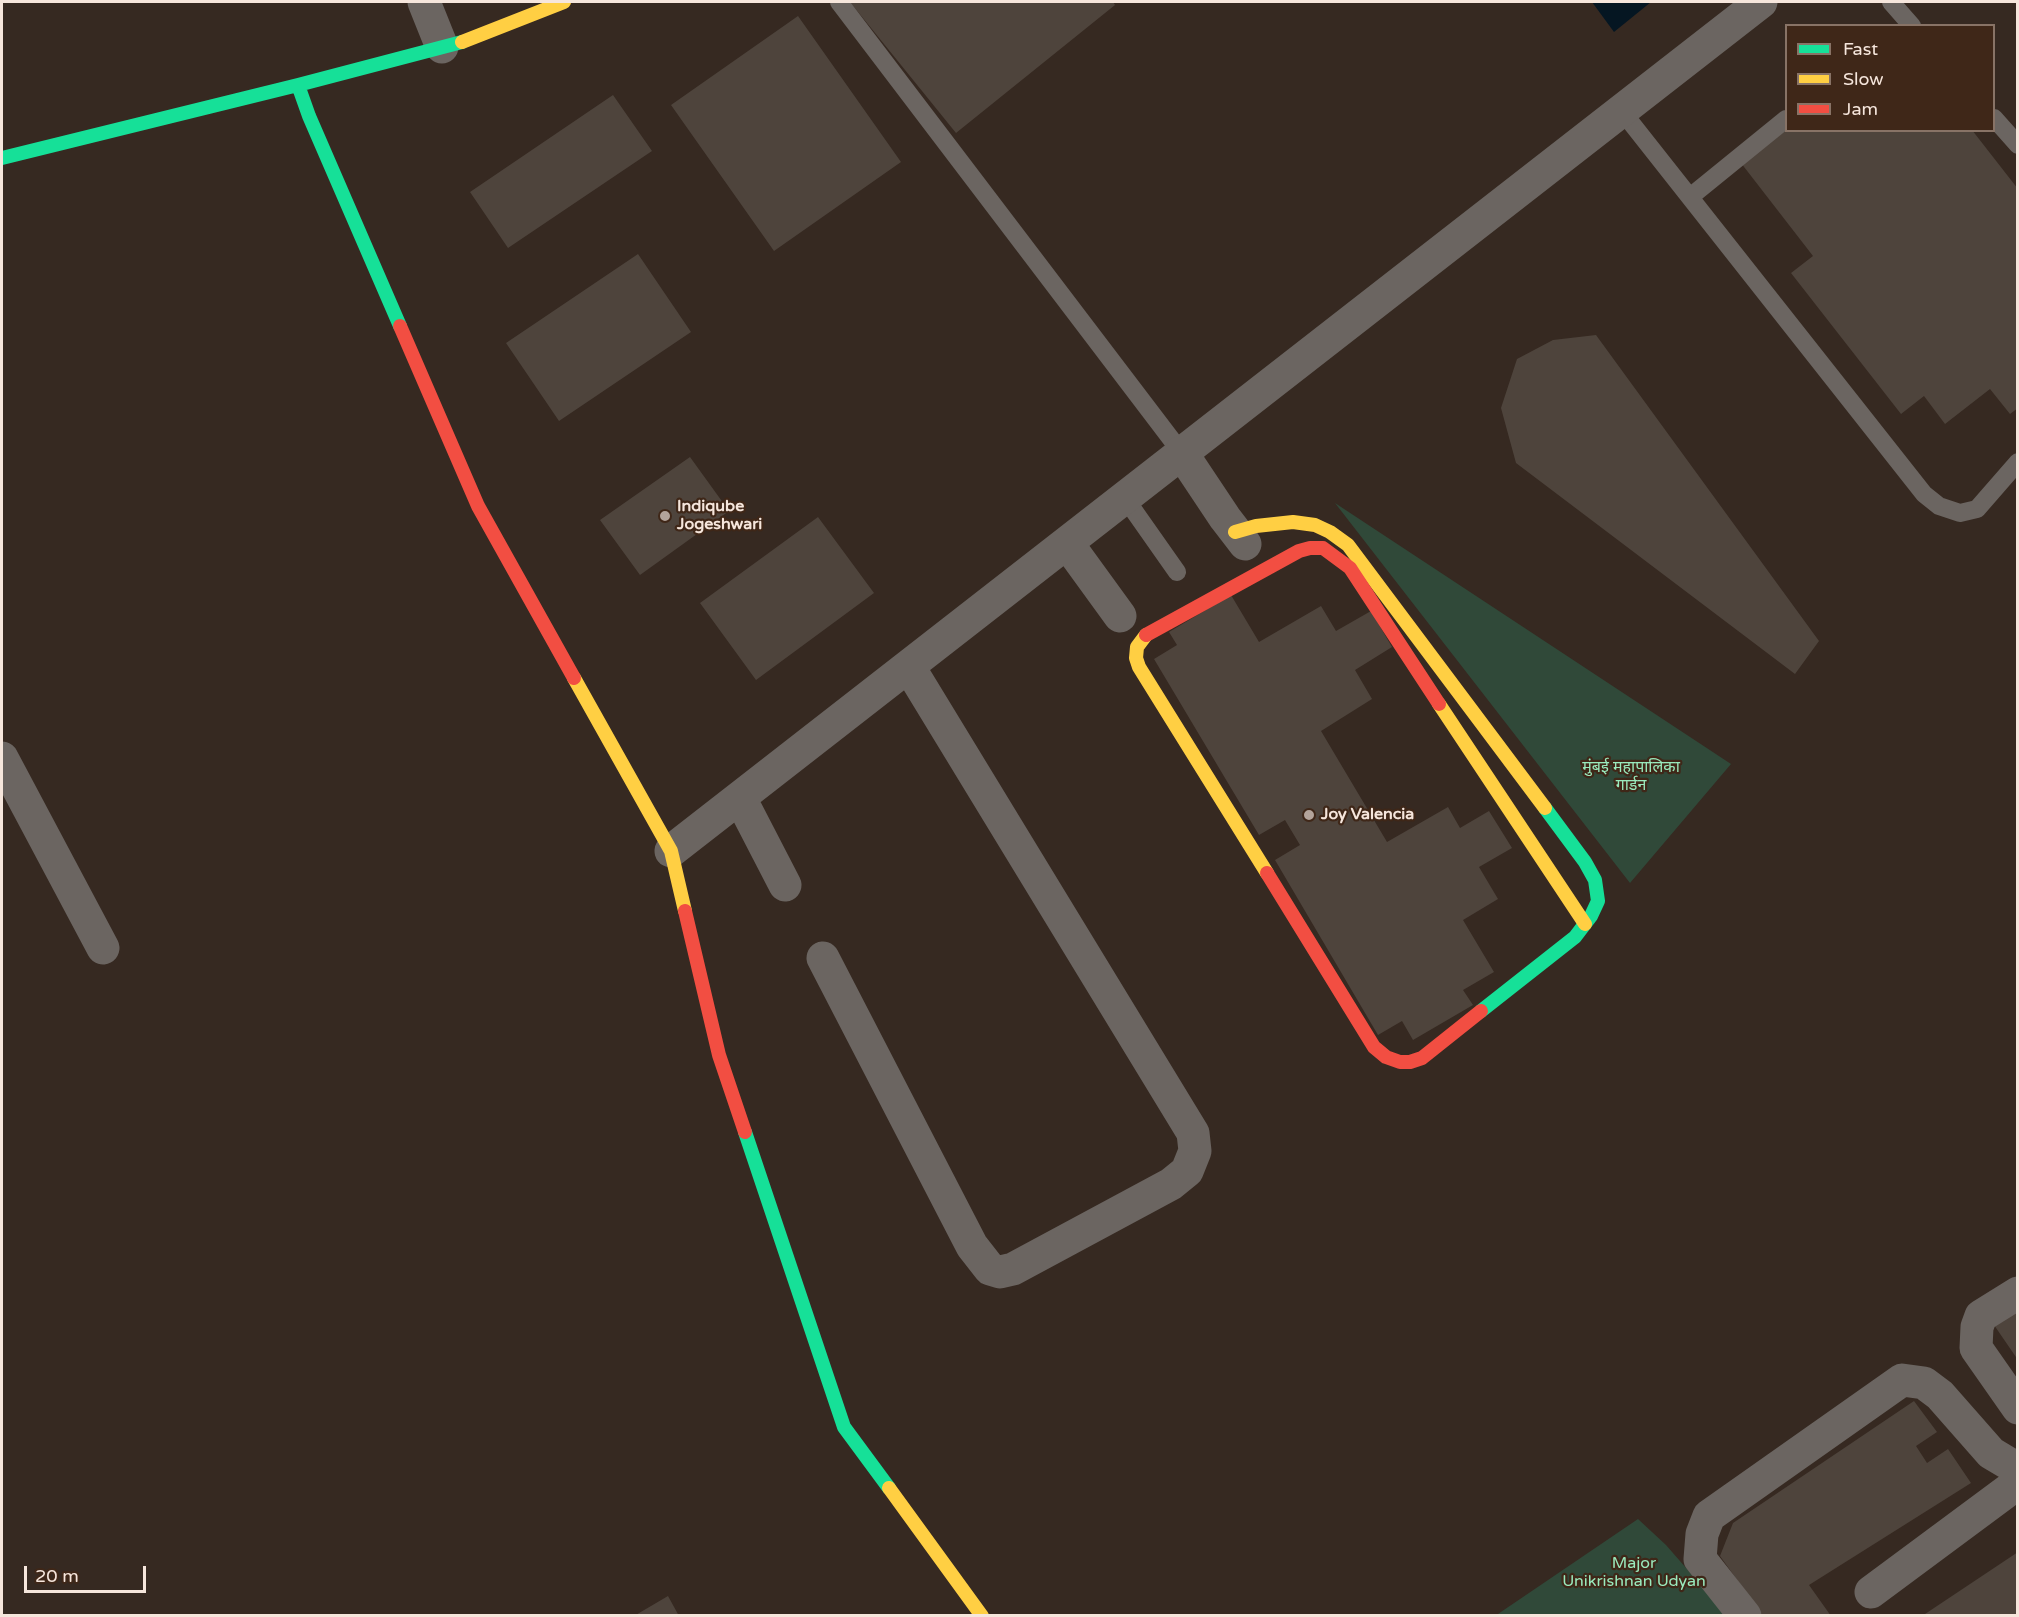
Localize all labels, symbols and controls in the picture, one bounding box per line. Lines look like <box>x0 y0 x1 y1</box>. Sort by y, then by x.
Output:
legend <box>1785 24 1995 132</box>
text: Fast <box>1843 38 1878 60</box>
text: Slow <box>1843 68 1884 90</box>
text: Jam <box>1843 98 1878 120</box>
place label: Indiqube Jogeshwari <box>677 497 762 535</box>
marker: Indiqube Jogeshwari <box>658 509 672 523</box>
park label: मुंबई महापालिका गार्डन <box>1582 758 1680 796</box>
place label: Joy Valencia <box>1321 805 1414 825</box>
marker: Joy Valencia <box>1302 808 1316 822</box>
scale bar <box>27 1554 148 1592</box>
park label: Major Unikrishnan Udyan <box>1562 1554 1706 1592</box>
text: 20 m <box>35 1565 79 1587</box>

